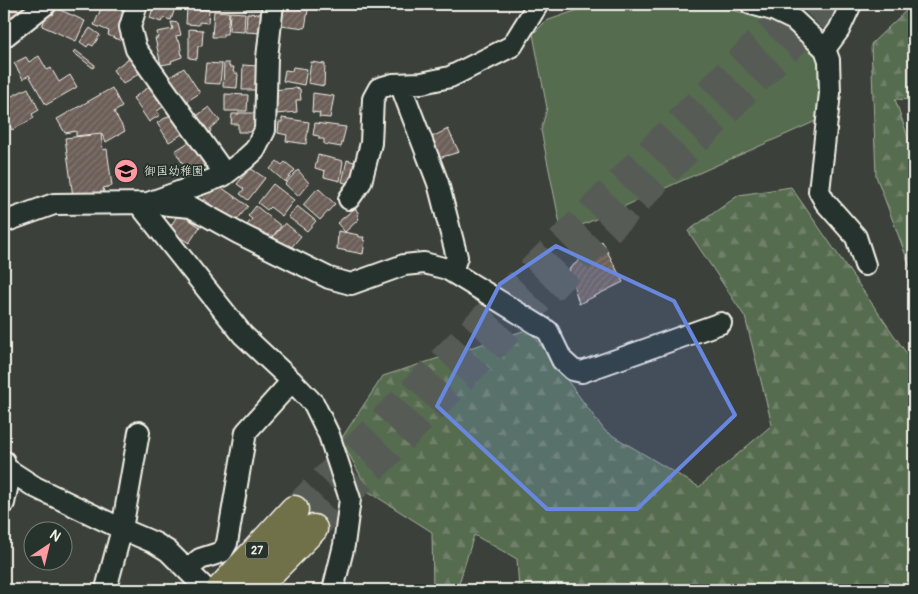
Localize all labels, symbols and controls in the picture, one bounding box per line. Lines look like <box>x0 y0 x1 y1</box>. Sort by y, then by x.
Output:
school or university icon: 御国幼稚園 <box>113 158 139 184</box>
place label: 御国幼稚園 <box>144 164 204 179</box>
north arrow <box>22 522 72 572</box>
text: N <box>46 526 64 545</box>
road number: 27 <box>246 542 268 558</box>

